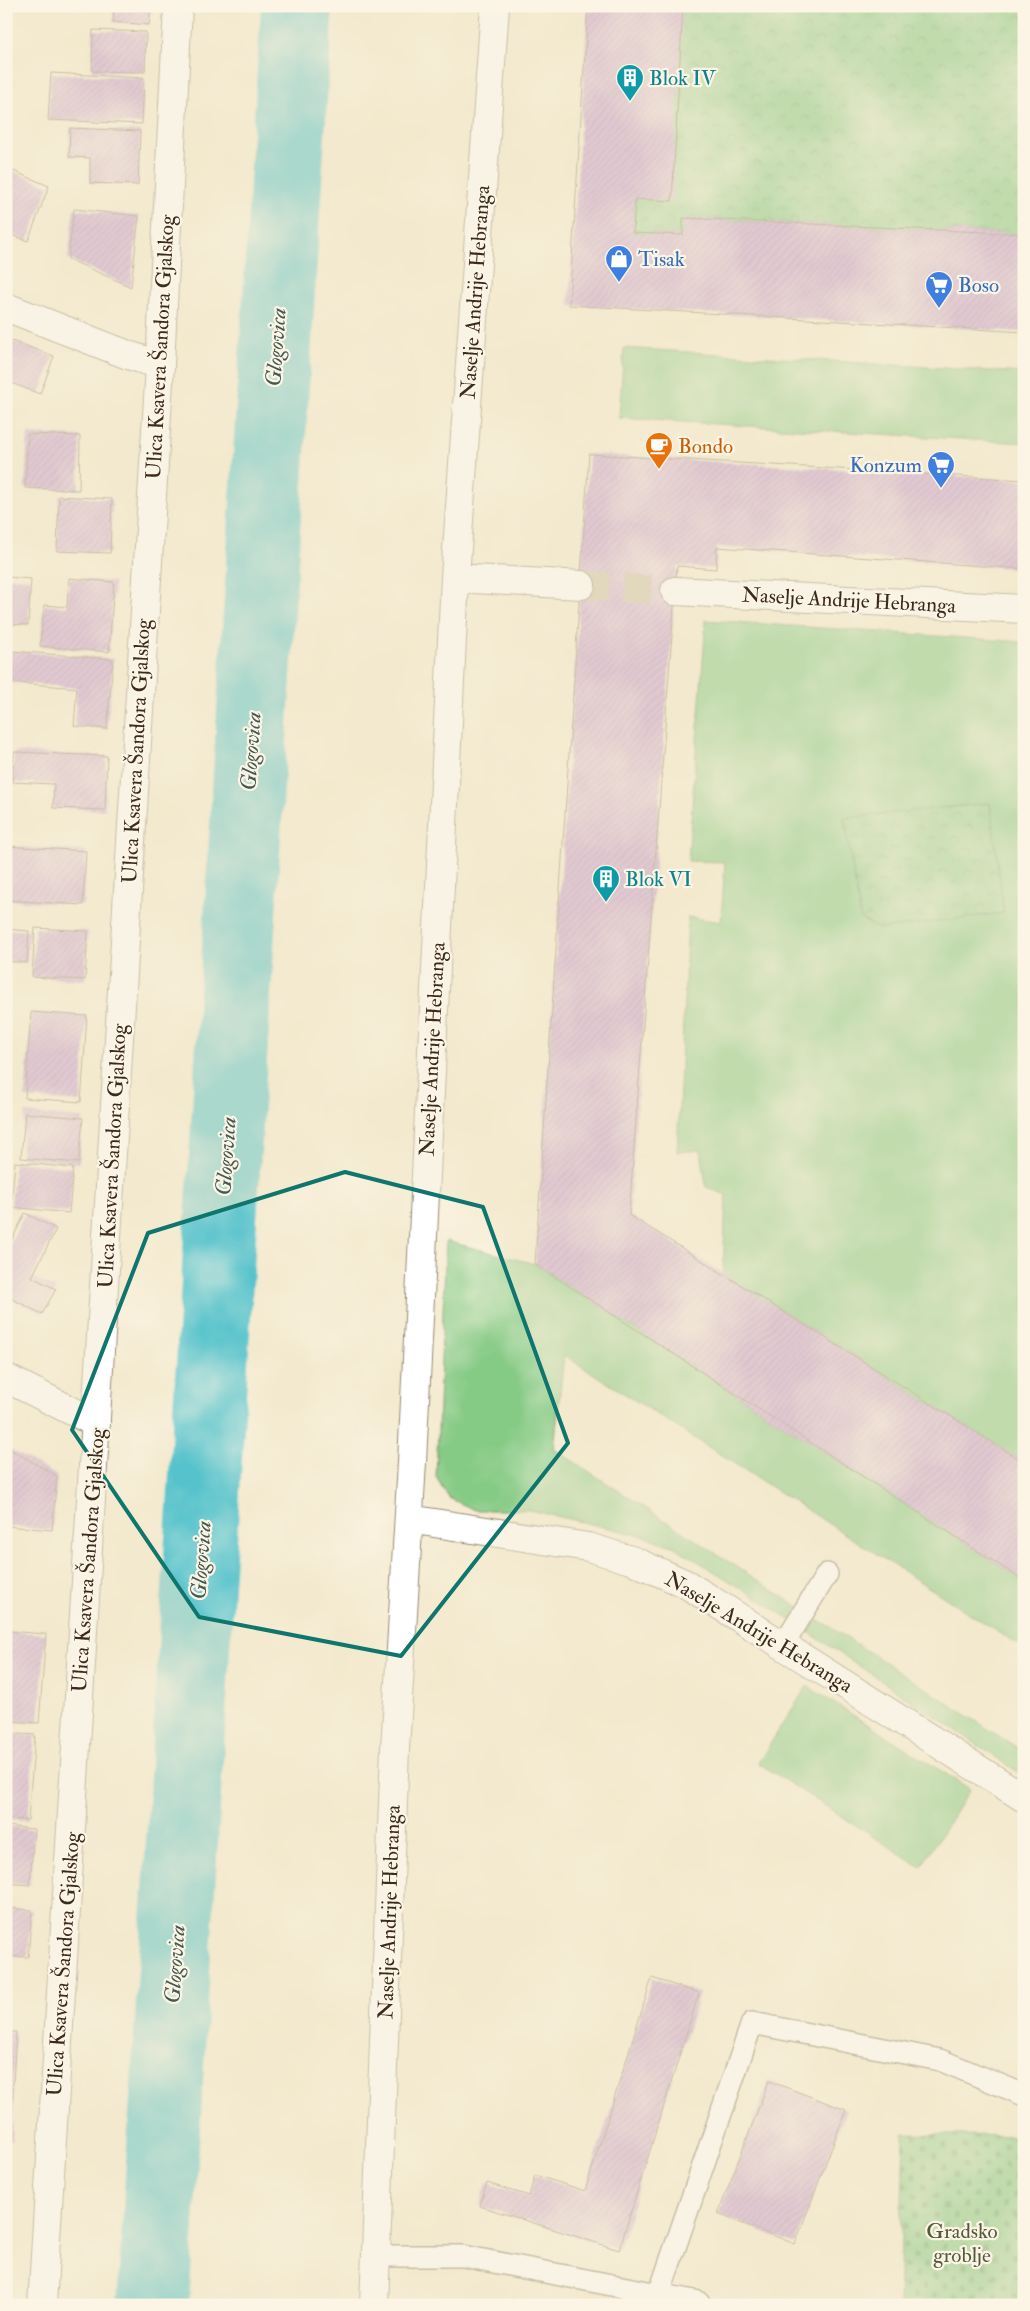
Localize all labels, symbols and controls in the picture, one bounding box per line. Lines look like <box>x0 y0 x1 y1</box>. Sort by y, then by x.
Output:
building icon: Blok IV <box>615 63 645 102</box>
place label: Blok IV <box>649 65 717 92</box>
street label: Naselje Andrije Hebranga <box>455 184 496 400</box>
street label: Ulica Ksavera Šandora Gjalskog <box>140 213 181 480</box>
shop icon: Tisak <box>604 244 634 283</box>
place label: Tisak <box>638 246 685 273</box>
supermarket icon: Boso <box>924 270 954 309</box>
place label: Boso <box>958 272 999 299</box>
water label: Glogovica <box>259 307 293 387</box>
cafe icon: Bondo <box>644 431 674 470</box>
place label: Bondo <box>678 433 733 460</box>
supermarket icon: Konzum <box>926 450 956 489</box>
place label: Konzum <box>849 452 922 479</box>
street label: Naselje Andrije Hebranga <box>741 581 957 620</box>
street label: Ulica Ksavera Šandora Gjalskog <box>116 617 157 884</box>
water label: Glogovica <box>234 711 268 791</box>
building icon: Blok VI <box>591 864 621 903</box>
place label: Blok VI <box>625 866 692 893</box>
street label: Naselje Andrije Hebranga <box>413 941 452 1157</box>
street label: Ulica Ksavera Šandora Gjalskog <box>92 1022 133 1289</box>
water label: Glogovica <box>209 1116 243 1196</box>
street label: Ulica Ksavera Šandora Gjalskog <box>66 1426 111 1693</box>
water label: Glogovica <box>184 1520 218 1600</box>
street label: Naselje Andrije Hebranga <box>660 1566 858 1699</box>
street label: Naselje Andrije Hebranga <box>372 1804 407 2020</box>
street label: Ulica Ksavera Šandora Gjalskog <box>41 1830 86 2097</box>
water label: Glogovica <box>158 1924 192 2004</box>
park label: Gradsko groblje <box>926 2218 998 2269</box>

